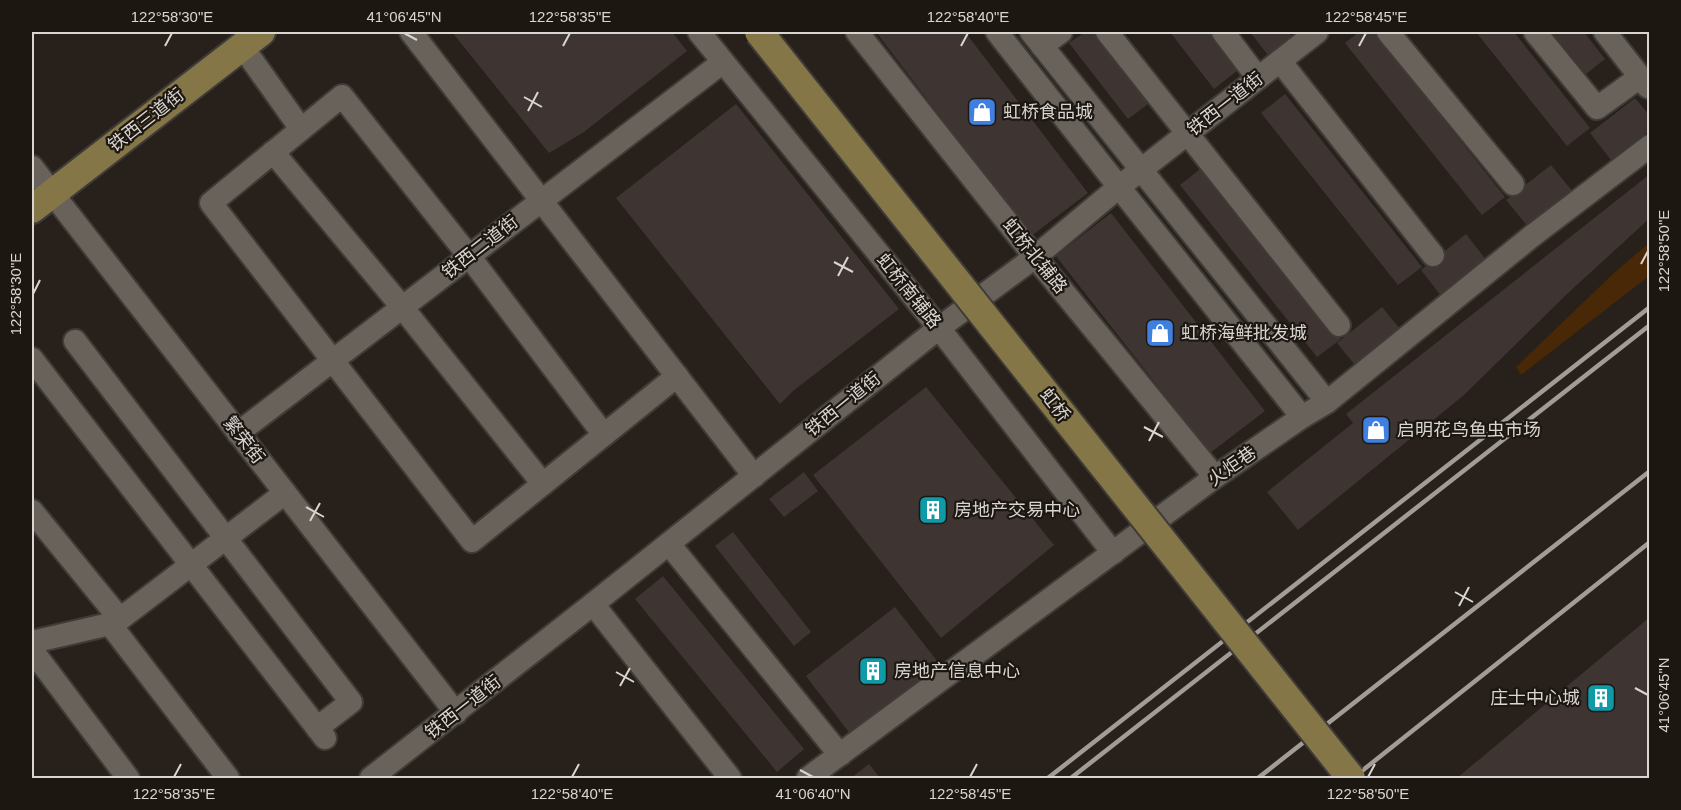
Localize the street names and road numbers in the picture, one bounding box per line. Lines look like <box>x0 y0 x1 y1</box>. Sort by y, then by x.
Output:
street label: 铁西一道街 <box>1183 68 1267 140</box>
street label: 铁西三道街 <box>104 84 188 156</box>
street label: 铁西二道街 <box>438 211 522 283</box>
street label: 虹桥北辅路 <box>999 215 1071 297</box>
street label: 虹桥南辅路 <box>873 250 945 332</box>
street label: 铁西一道街 <box>802 368 884 440</box>
street label: 虹桥 <box>1036 385 1074 425</box>
street label: 繁荣街 <box>219 413 269 467</box>
street label: 火炬巷 <box>1204 442 1260 490</box>
street label: 铁西一道街 <box>421 671 505 743</box>

